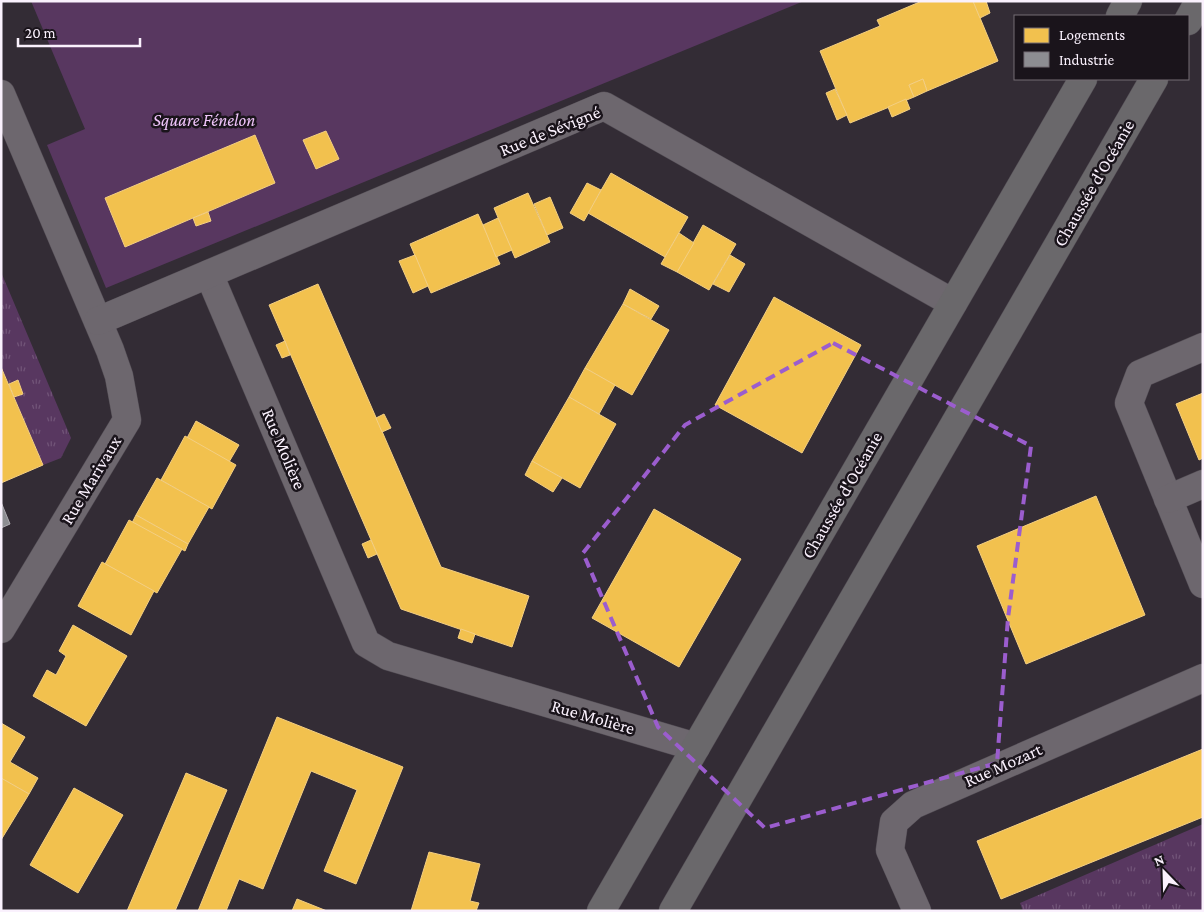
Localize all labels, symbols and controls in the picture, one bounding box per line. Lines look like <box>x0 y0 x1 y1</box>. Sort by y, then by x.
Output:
scale bar <box>18 15 140 47</box>
legend <box>1014 15 1189 80</box>
text: 20 m <box>25 25 56 41</box>
text: Logements <box>1059 27 1125 44</box>
text: Industrie <box>1059 52 1115 68</box>
street label: Rue de Sévigné <box>497 102 603 160</box>
park label: Square Fénelon <box>153 110 255 130</box>
street label: Chaussée d'Océanie <box>1050 116 1138 250</box>
street label: Rue Molière <box>258 406 310 492</box>
street label: Chaussée d'Océanie <box>798 428 886 562</box>
street label: Rue Marivaux <box>57 432 125 528</box>
street label: Rue Molière <box>549 696 637 738</box>
street label: Rue Mozart <box>961 739 1046 791</box>
north arrow <box>1139 847 1189 897</box>
text: N <box>1151 851 1167 869</box>

